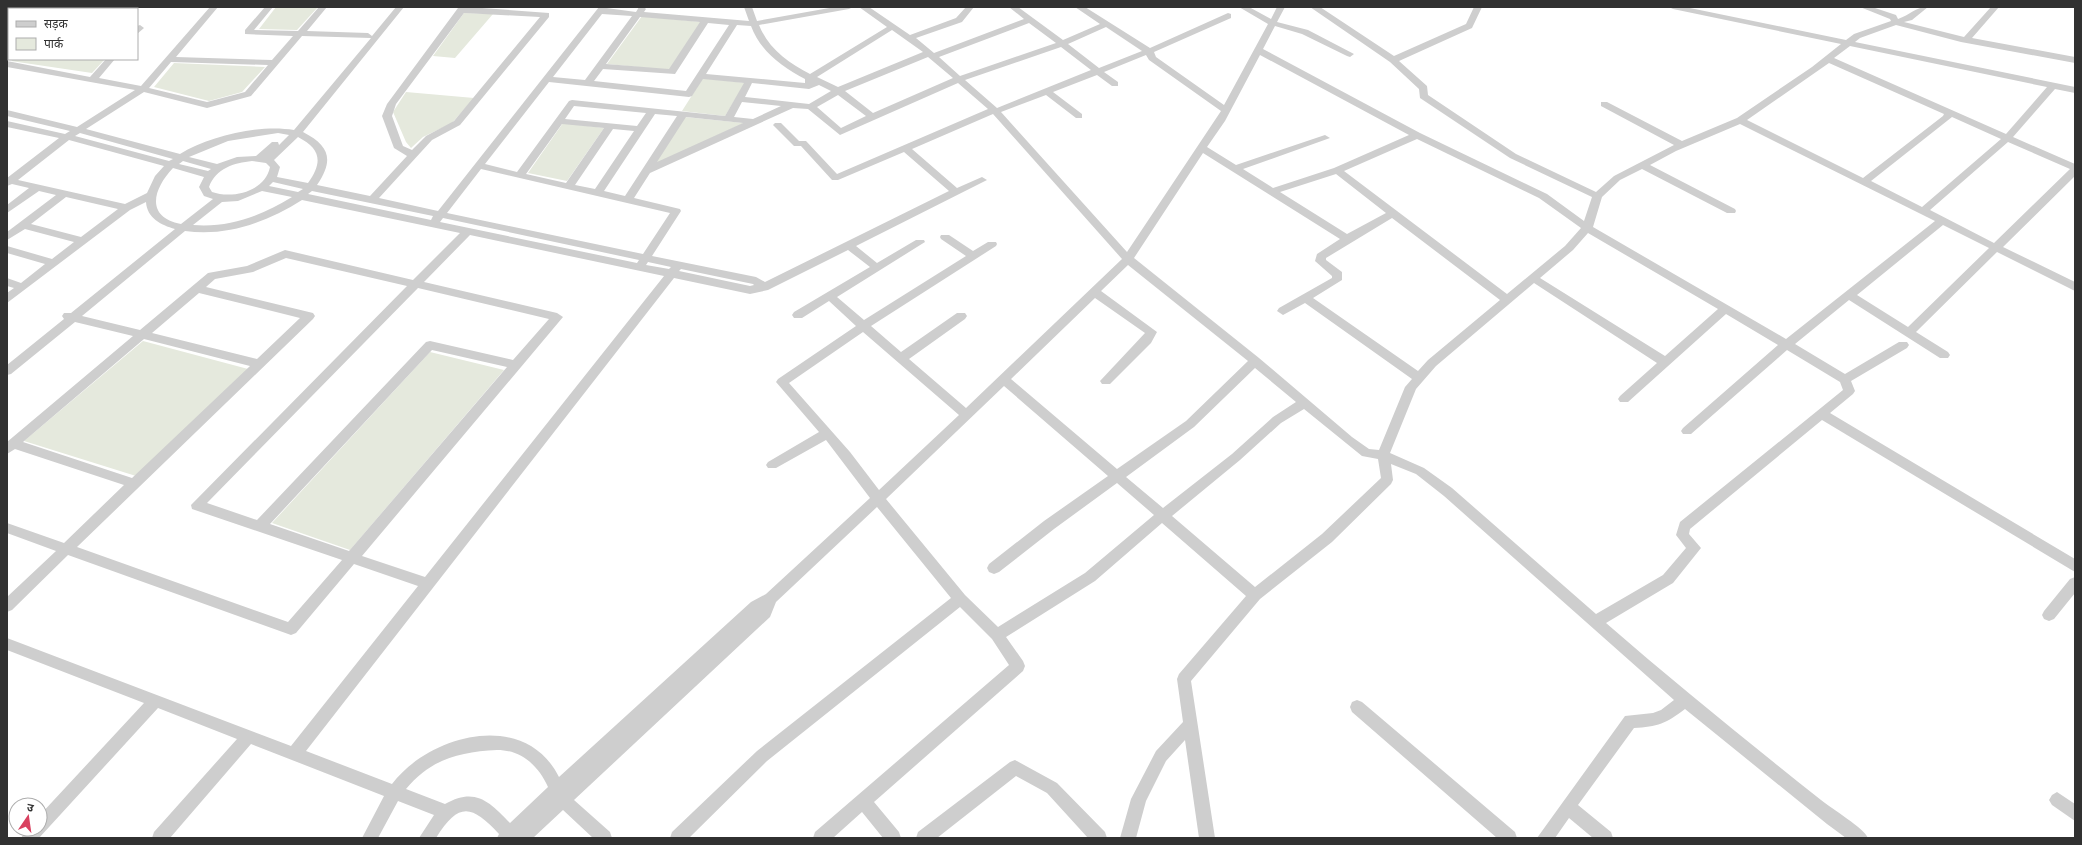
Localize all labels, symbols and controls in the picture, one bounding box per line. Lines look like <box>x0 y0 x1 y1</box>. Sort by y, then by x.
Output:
legend <box>8 8 138 60</box>
text: सड़क <box>44 16 69 31</box>
text: पार्क <box>44 36 64 51</box>
north arrow <box>8 797 48 837</box>
text: उ <box>26 800 36 815</box>

